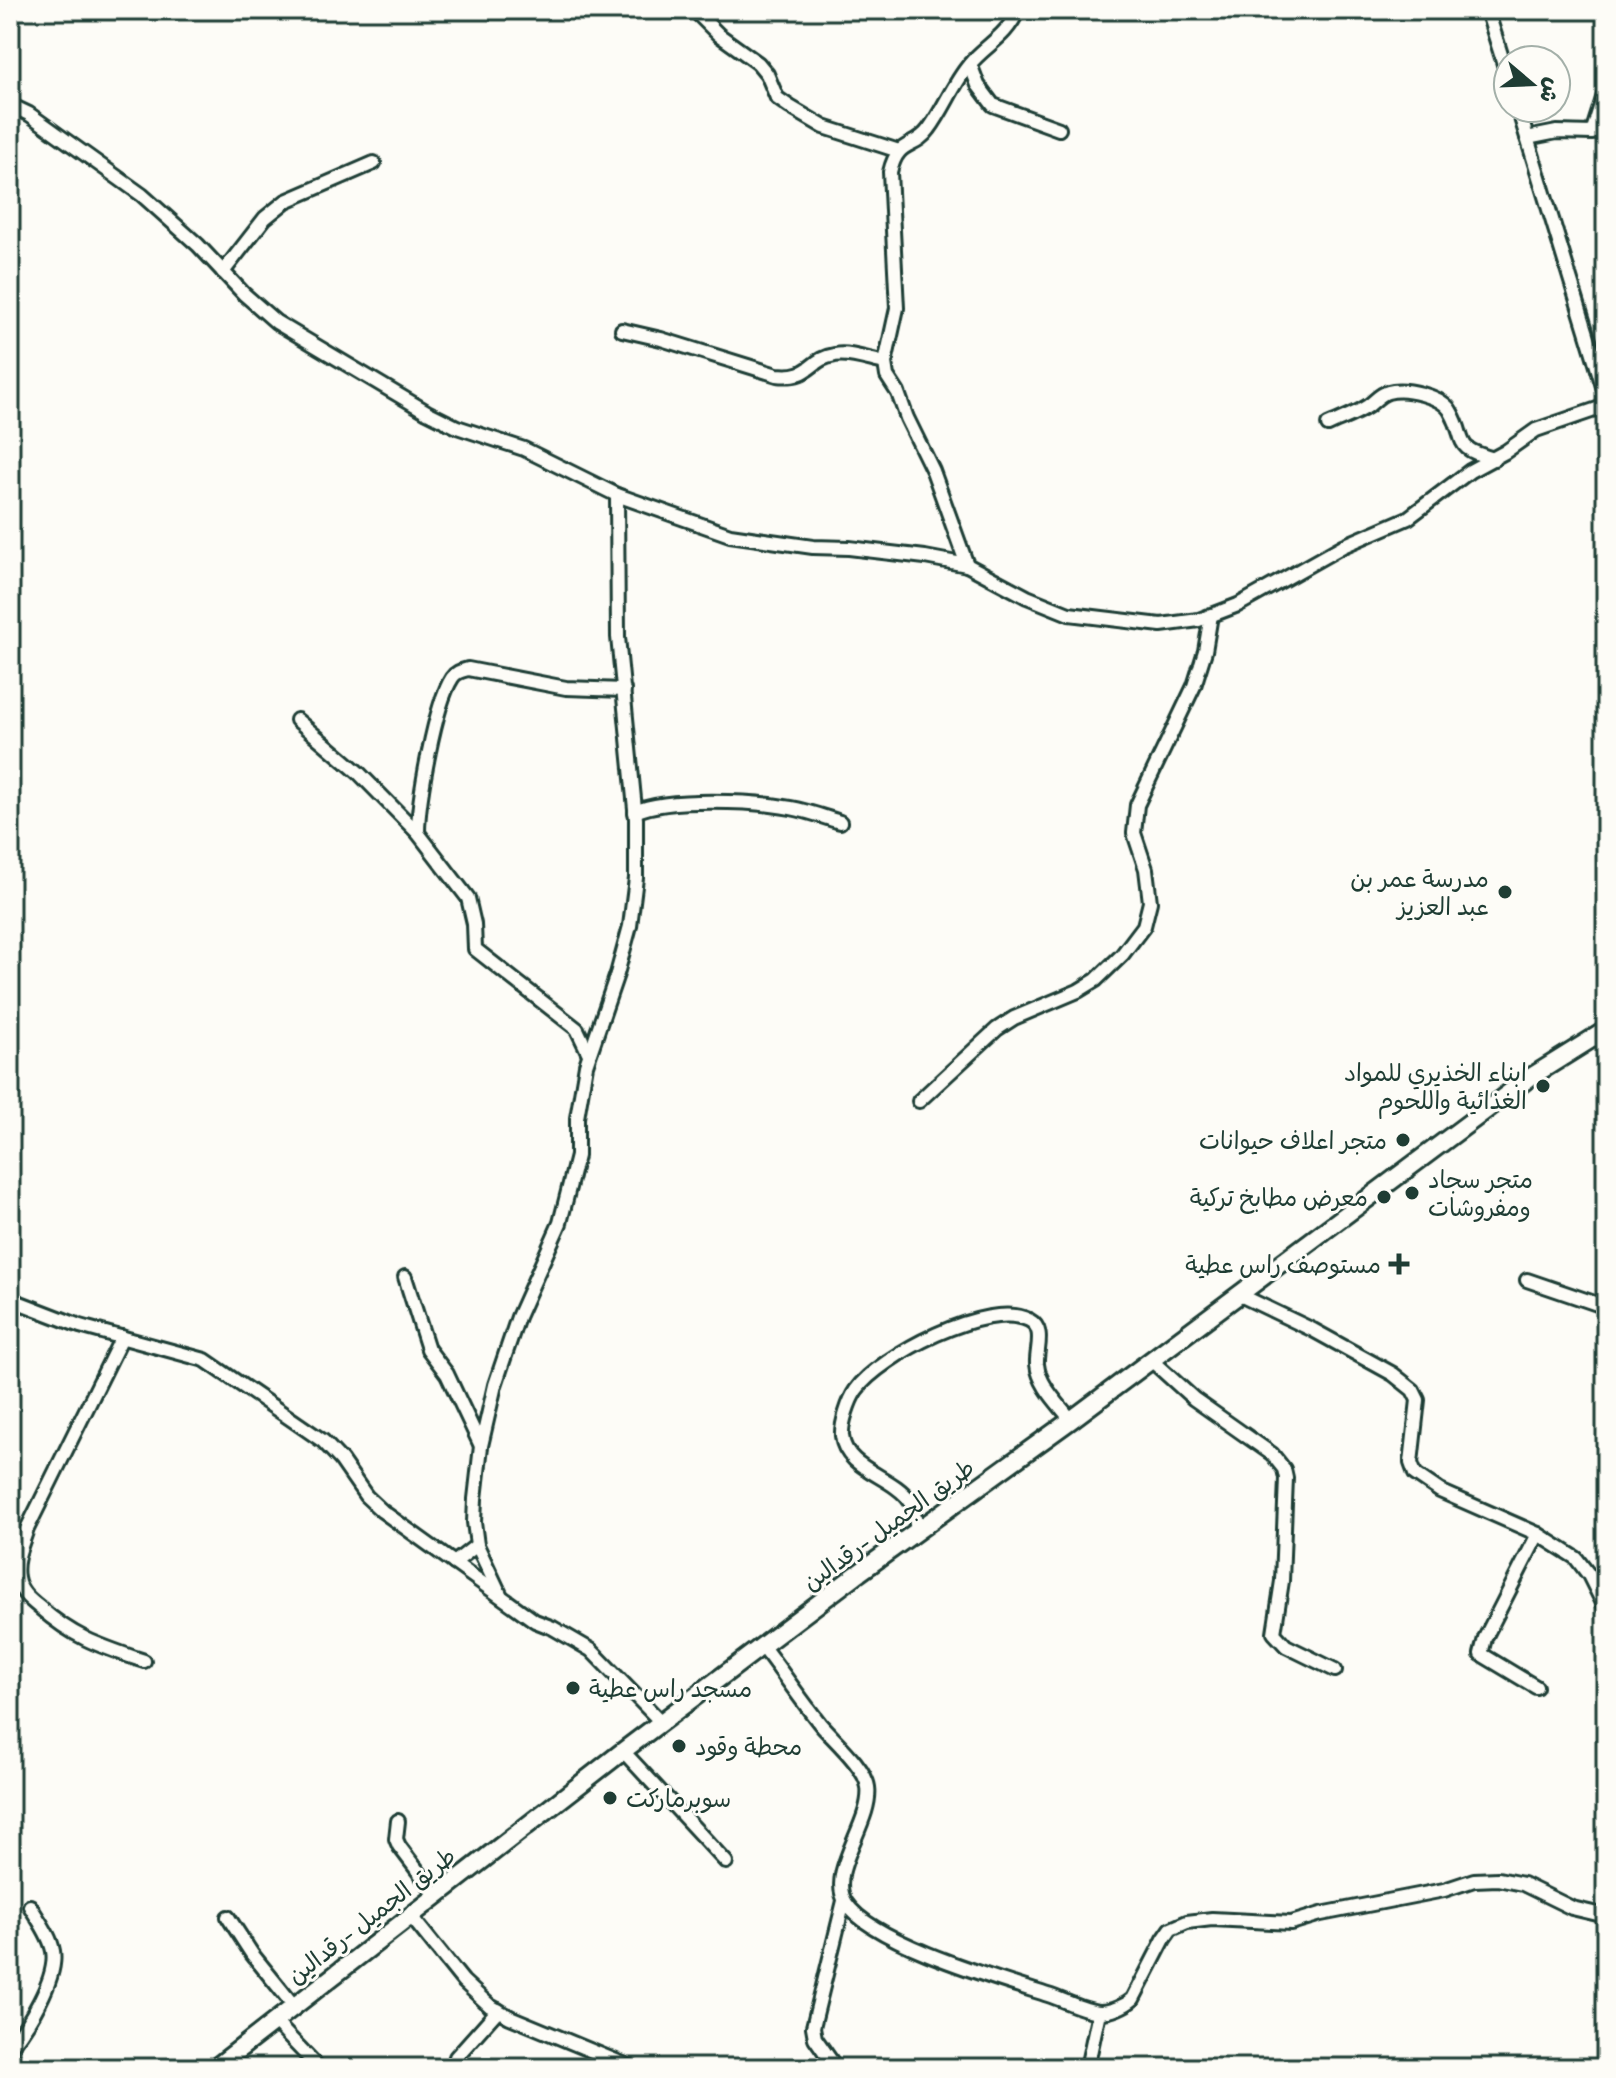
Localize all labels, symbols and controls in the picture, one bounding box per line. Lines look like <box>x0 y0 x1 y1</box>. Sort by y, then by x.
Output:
north arrow <box>1492 44 1572 124</box>
text: ش <box>1533 74 1569 107</box>
place label: مدرسة عمر بن عبد العزيز <box>1350 862 1489 922</box>
marker: مدرسة عمر بن عبد العزيز <box>1496 883 1514 901</box>
place label: ابناء الخذيري للمواد الغذائية واللحوم <box>1344 1056 1527 1119</box>
marker: ابناء الخذيري للمواد الغذائية واللحوم <box>1534 1077 1552 1095</box>
place label: متجر اعلاف حيوانات <box>1199 1124 1387 1156</box>
marker: متجر اعلاف حيوانات <box>1394 1131 1412 1149</box>
place label: متجر سجاد ومفروشات <box>1428 1163 1533 1223</box>
place label: معرض مطابخ تركية <box>1190 1181 1368 1214</box>
marker: متجر سجاد ومفروشات <box>1403 1184 1421 1202</box>
marker: معرض مطابخ تركية <box>1375 1188 1393 1206</box>
place label: مستوصف راس عطية <box>1185 1248 1381 1280</box>
marker: مستوصف راس عطية <box>1388 1253 1410 1275</box>
street label: طريق الجميل -رقدالين <box>795 1451 981 1597</box>
place label: مسجد راس عطية <box>589 1672 752 1704</box>
marker: مسجد راس عطية <box>564 1679 582 1697</box>
place label: محطة وقود <box>695 1730 802 1762</box>
marker: محطة وقود <box>670 1737 688 1755</box>
place label: سوبرماركت <box>626 1782 731 1814</box>
marker: سوبرماركت <box>601 1789 619 1807</box>
street label: طريق الجميل -رقدالين <box>280 1839 462 1991</box>

